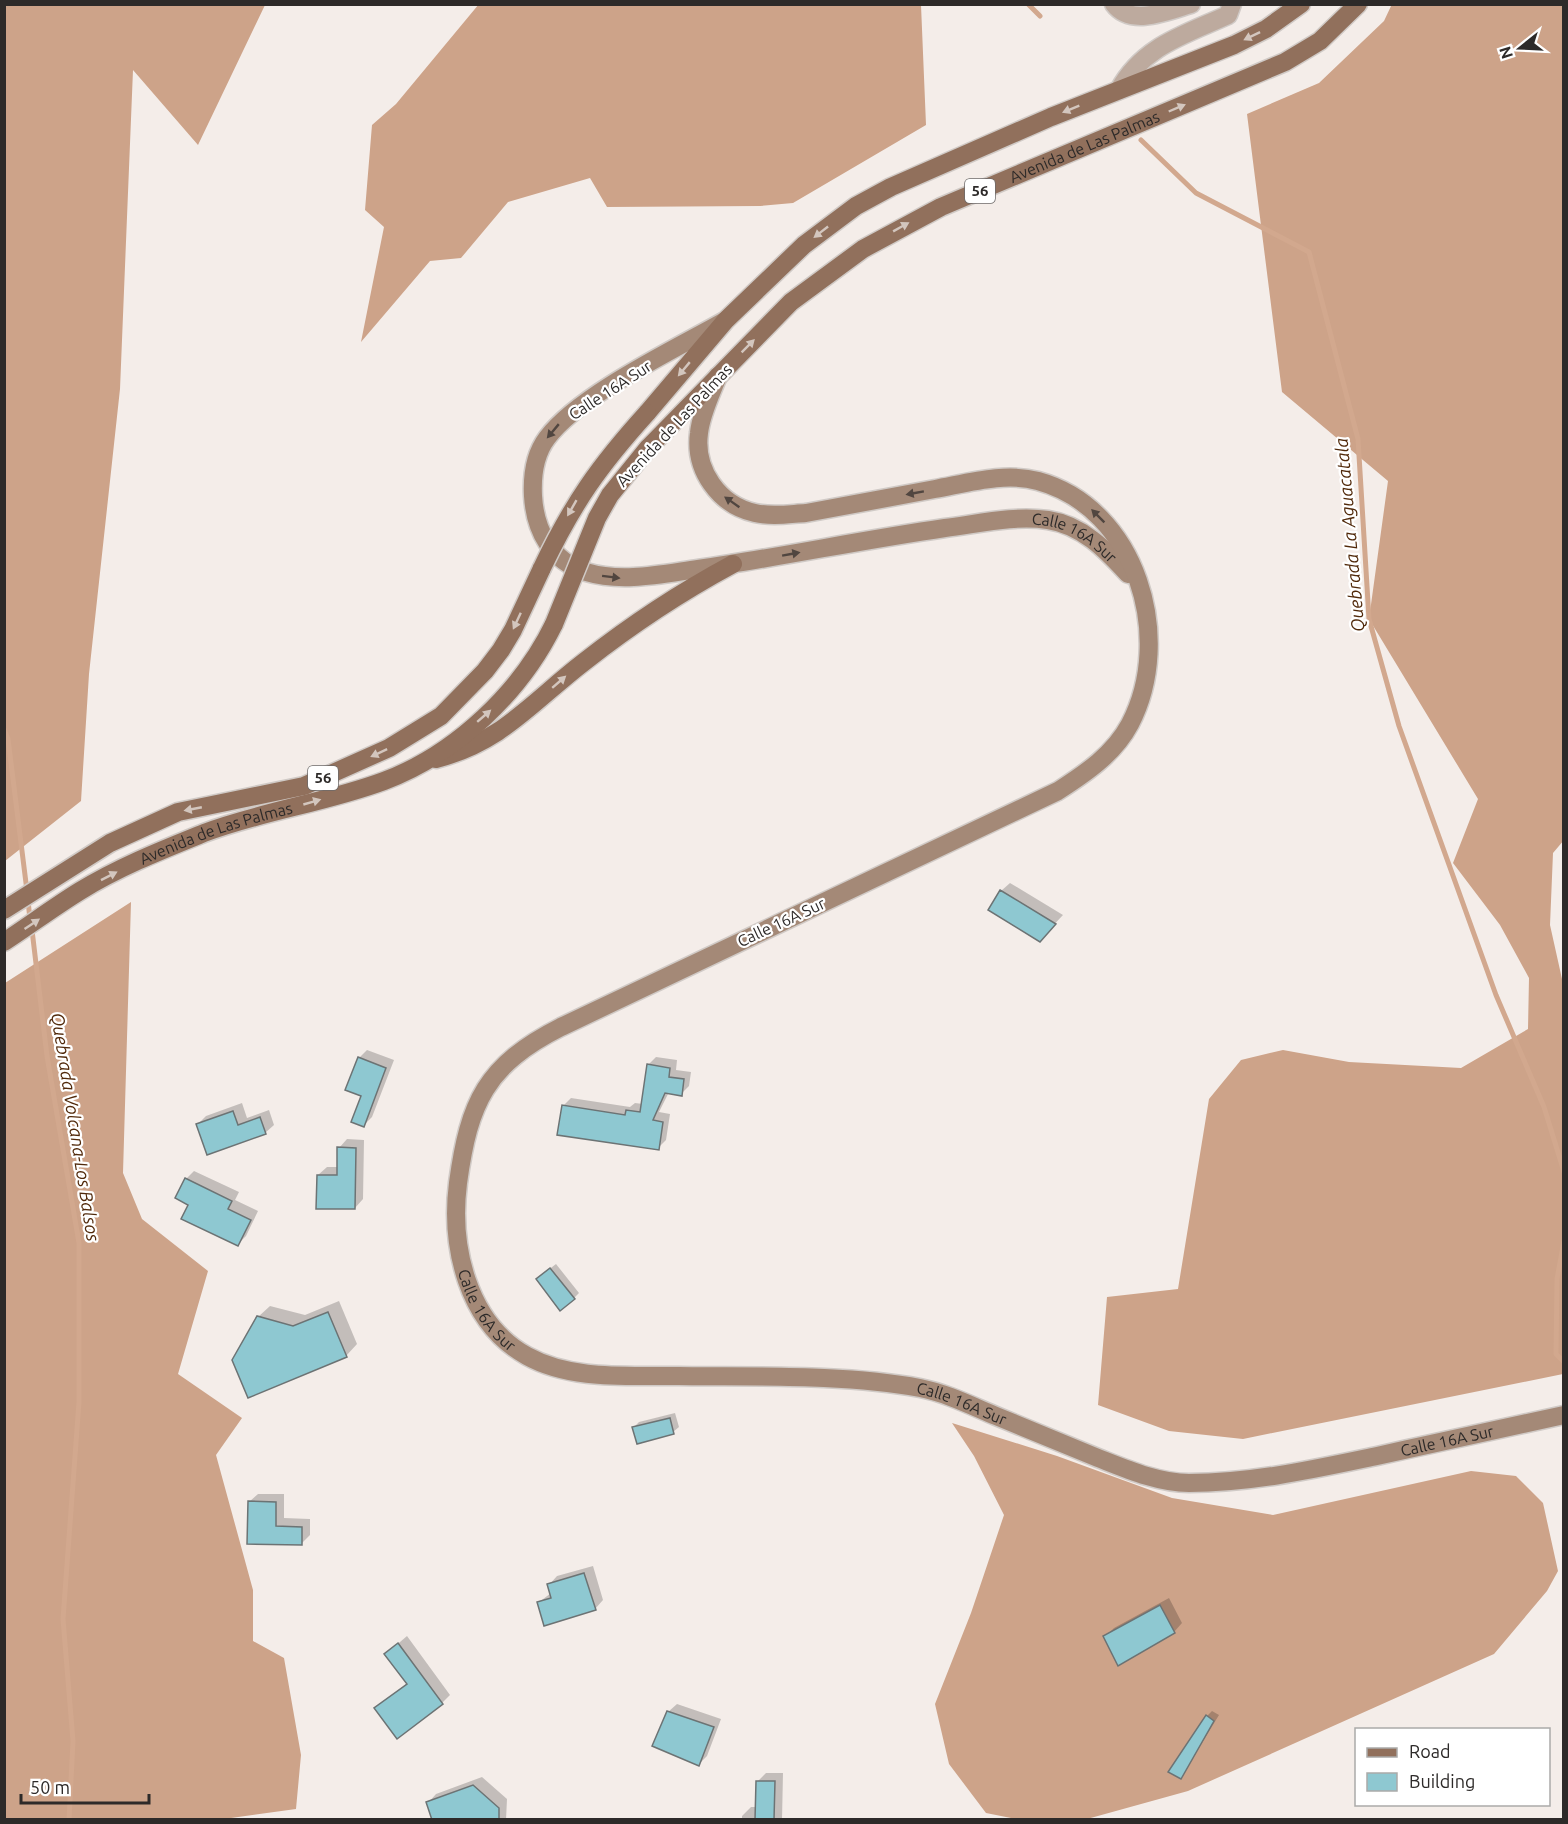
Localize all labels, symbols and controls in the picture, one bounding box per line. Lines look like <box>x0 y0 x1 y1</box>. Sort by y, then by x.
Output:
north arrow <box>1490 18 1550 78</box>
one-way arrow <box>1243 31 1260 40</box>
text: N <box>1495 44 1516 61</box>
one-way arrow <box>1168 104 1185 113</box>
one-way arrow <box>1062 105 1080 115</box>
street label: Avenida de Las Palmas <box>1007 107 1162 186</box>
road number: 56 <box>965 179 995 203</box>
one-way arrow <box>893 222 910 232</box>
one-way arrow <box>814 225 829 237</box>
one-way arrow <box>740 339 754 353</box>
street label: Calle 16A Sur <box>565 357 655 423</box>
street label: Avenida de Las Palmas <box>613 360 735 490</box>
one-way arrow <box>678 361 691 376</box>
one-way arrow <box>547 423 560 438</box>
water label: Quebrada La Aguacatala <box>1331 437 1368 633</box>
one-way arrow <box>906 489 925 498</box>
one-way arrow <box>724 496 740 508</box>
one-way arrow <box>567 500 578 516</box>
one-way arrow <box>1092 509 1106 523</box>
street label: Calle 16A Sur <box>1031 510 1121 566</box>
one-way arrow <box>781 549 800 558</box>
one-way arrow <box>602 572 621 581</box>
one-way arrow <box>513 613 522 630</box>
one-way arrow <box>551 676 566 689</box>
one-way arrow <box>476 709 491 723</box>
one-way arrow <box>370 748 387 757</box>
road number: 56 <box>308 766 338 790</box>
one-way arrow <box>303 797 321 806</box>
street label: Avenida de Las Palmas <box>137 799 294 868</box>
one-way arrow <box>183 805 202 814</box>
one-way arrow <box>100 871 118 881</box>
street label: Calle 16A Sur <box>734 894 828 950</box>
one-way arrow <box>23 918 40 929</box>
water label: Quebrada Volcana-Los Balsos <box>47 1011 104 1243</box>
street label: Calle 16A Sur <box>455 1267 519 1355</box>
street label: Calle 16A Sur <box>915 1379 1009 1428</box>
street label: Calle 16A Sur <box>1399 1422 1495 1459</box>
legend <box>1355 1728 1550 1806</box>
text: Road <box>1409 1741 1451 1761</box>
scale bar <box>21 1767 148 1805</box>
text: Building <box>1409 1771 1475 1791</box>
text: 50 m <box>30 1777 70 1797</box>

